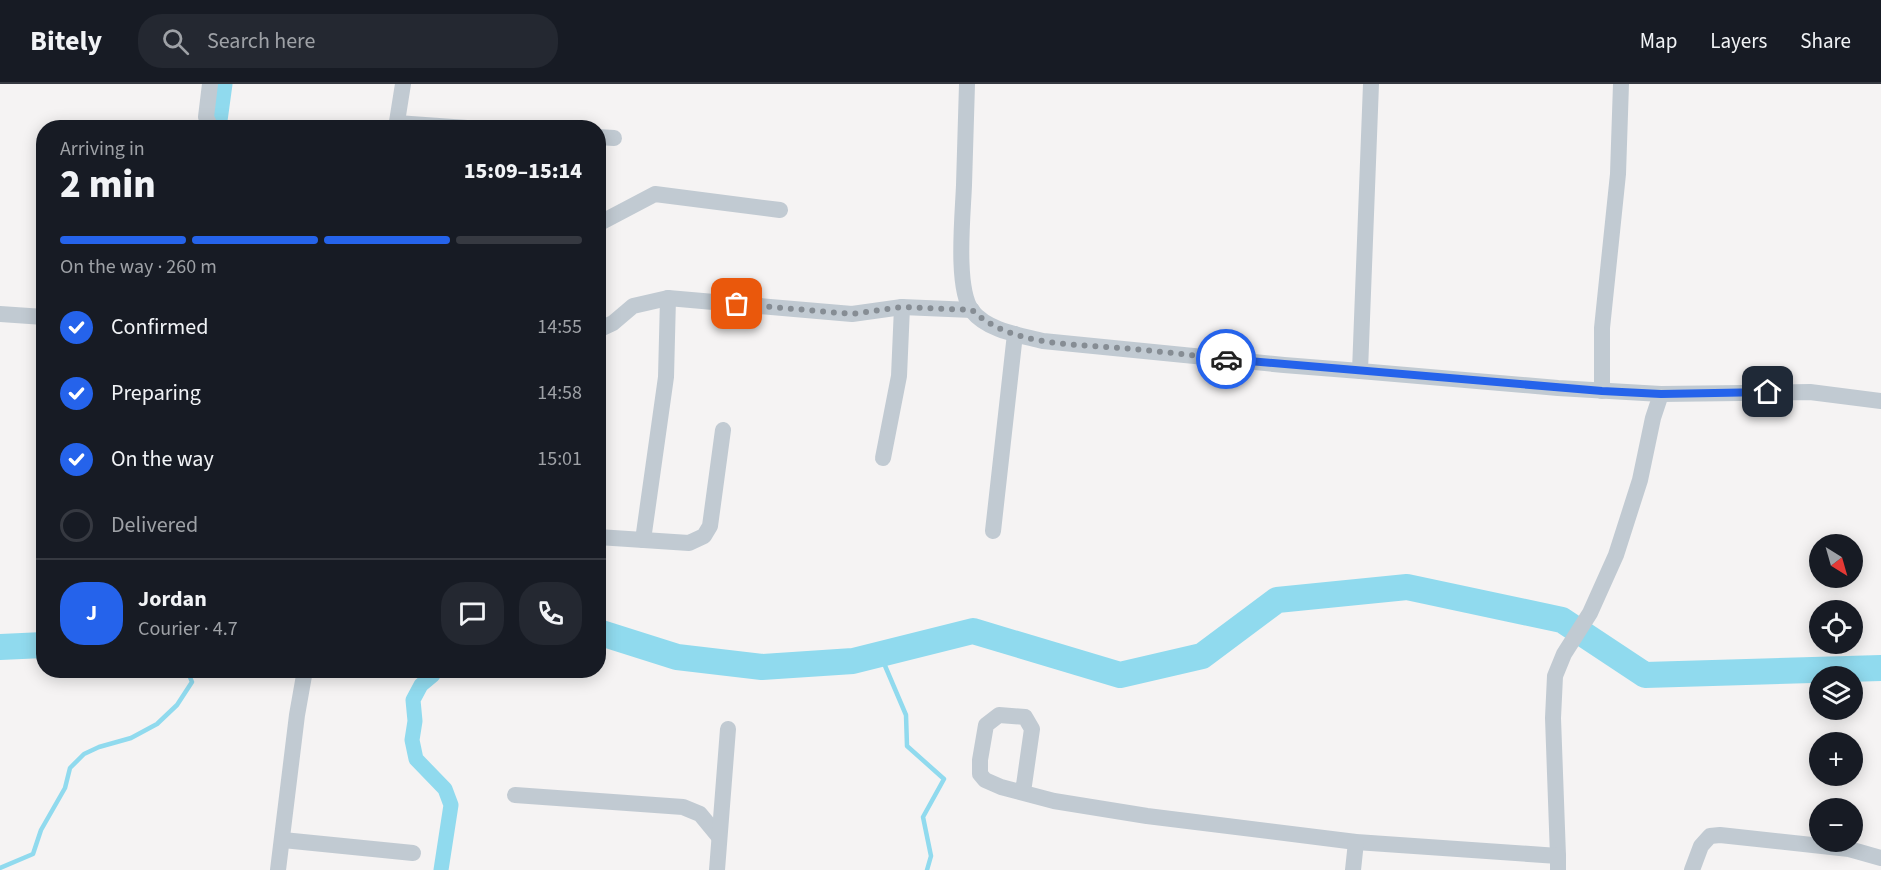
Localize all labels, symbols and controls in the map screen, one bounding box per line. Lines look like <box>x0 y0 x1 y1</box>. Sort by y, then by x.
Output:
search box <box>138 14 558 68</box>
text: Bitely <box>30 21 102 61</box>
icon: search <box>159 25 192 58</box>
text: Search here <box>207 25 315 57</box>
text: Map <box>1640 26 1677 56</box>
text: Layers <box>1710 26 1767 56</box>
text: Share <box>1800 26 1851 56</box>
text: Arriving in <box>60 135 145 163</box>
text: 15:09–15:14 <box>464 155 582 187</box>
text: 2 min <box>60 157 156 213</box>
text: On the way · 260 m <box>60 253 217 281</box>
pin <box>711 278 762 329</box>
icon: bag <box>720 287 753 320</box>
icon: check <box>60 311 93 344</box>
text: Confirmed <box>111 311 208 343</box>
text: 14:55 <box>537 313 582 341</box>
courier <box>1196 329 1256 389</box>
icon: car <box>1210 343 1243 376</box>
pin <box>1742 366 1793 417</box>
icon: home <box>1751 375 1784 408</box>
icon: check <box>60 377 93 410</box>
text: Preparing <box>111 377 201 409</box>
text: 14:58 <box>537 379 582 407</box>
icon: check <box>60 443 93 476</box>
text: On the way <box>111 443 214 475</box>
text: 15:01 <box>537 445 582 473</box>
text: Delivered <box>111 509 198 541</box>
north arrow <box>1809 534 1863 588</box>
map controls <box>1809 534 1863 852</box>
button: chat <box>441 582 504 645</box>
button: phone <box>519 582 582 645</box>
text: Jordan <box>138 583 207 615</box>
text: J <box>86 597 97 629</box>
button: locate <box>1809 600 1863 654</box>
text: Courier · 4.7 <box>138 615 238 643</box>
button: layers <box>1809 666 1863 720</box>
button: + <box>1809 732 1863 786</box>
button: − <box>1809 798 1863 852</box>

